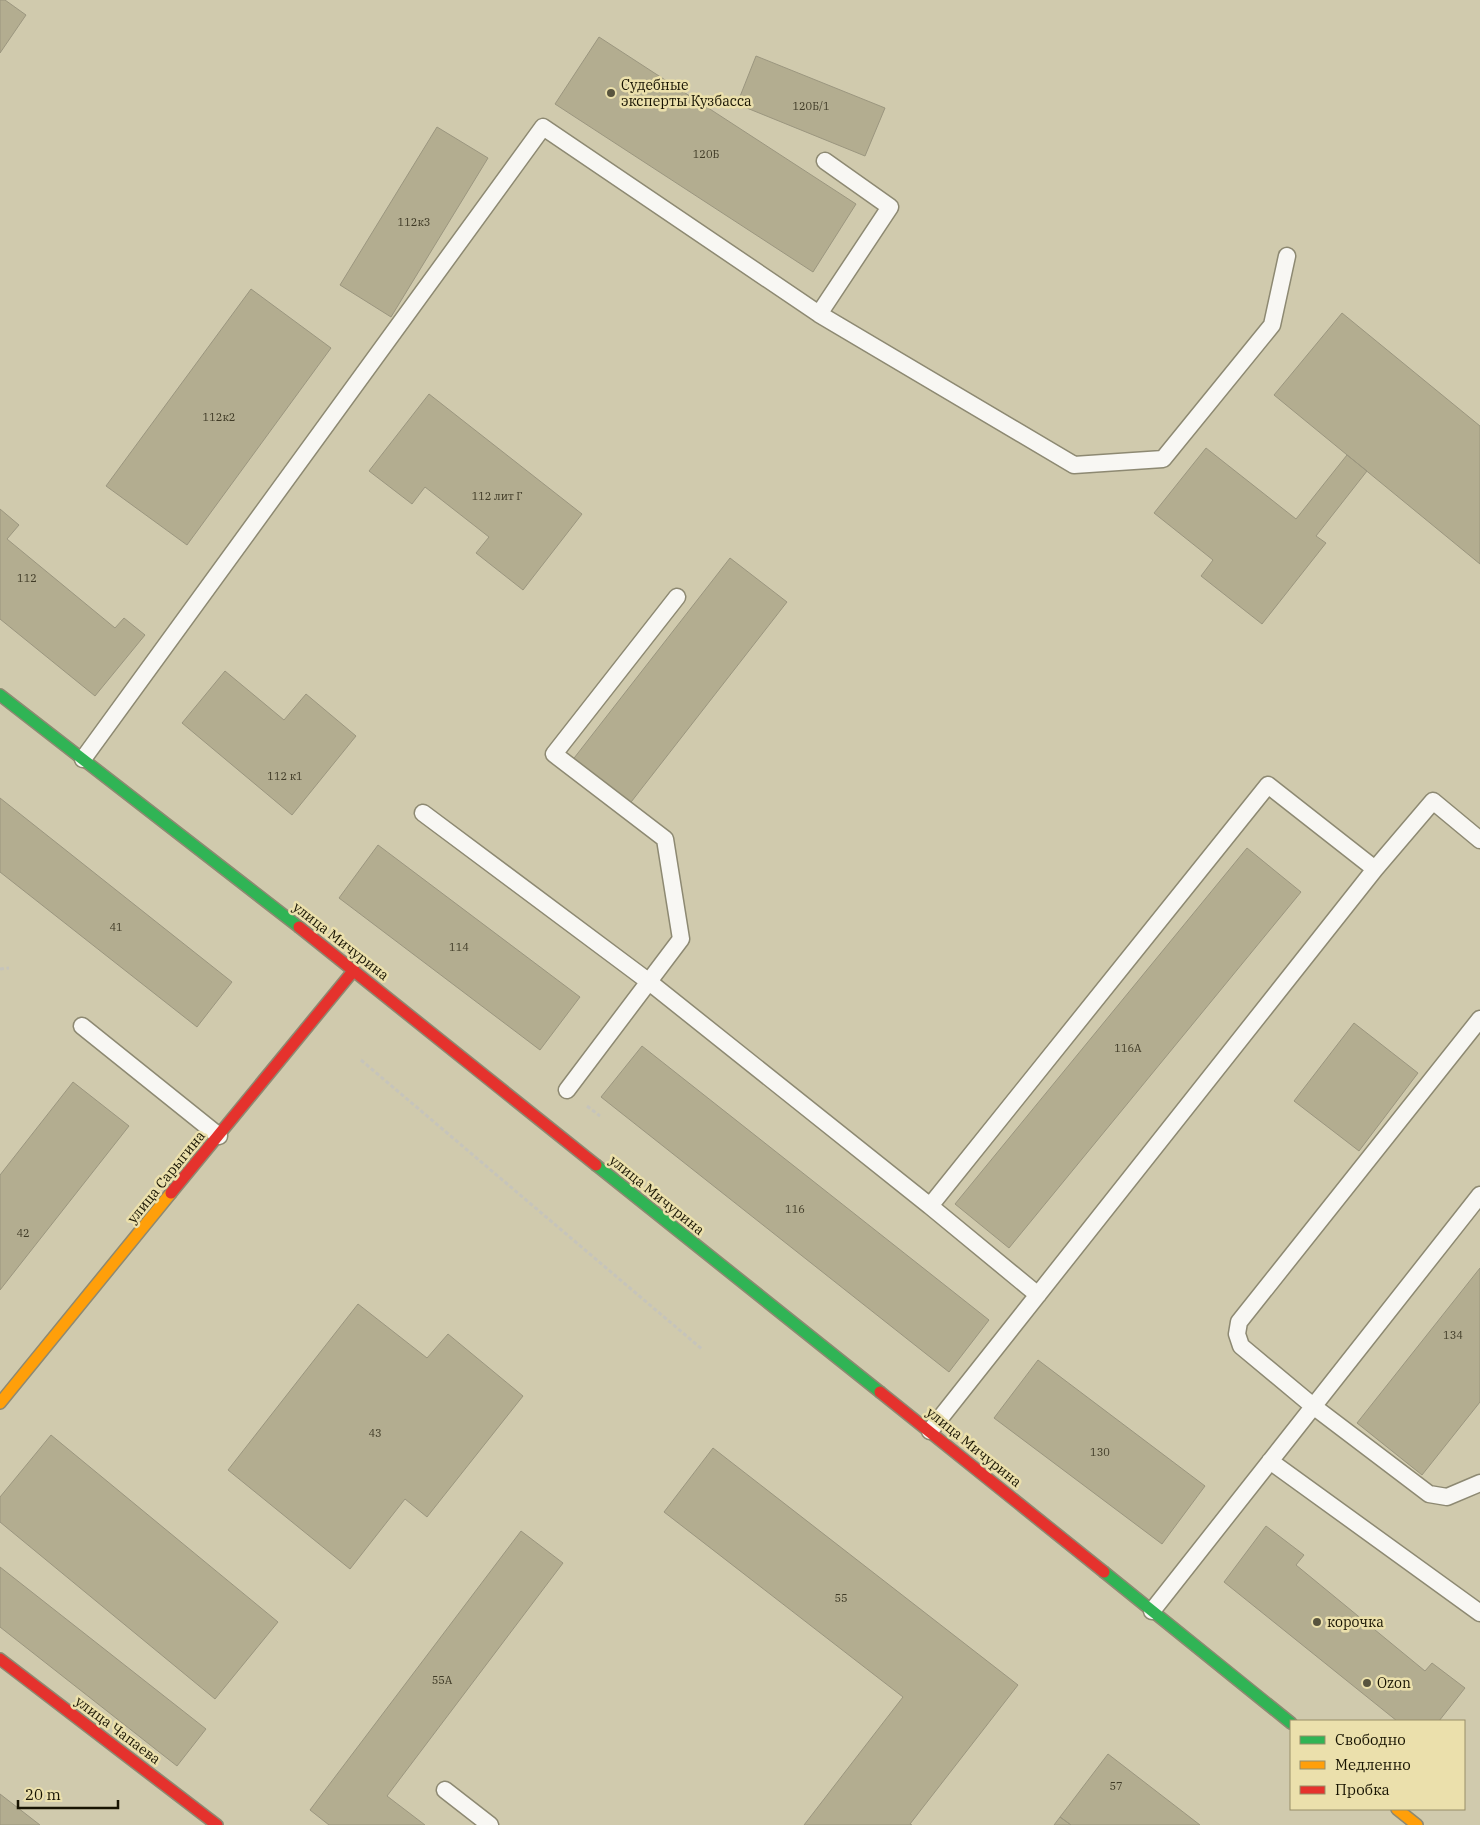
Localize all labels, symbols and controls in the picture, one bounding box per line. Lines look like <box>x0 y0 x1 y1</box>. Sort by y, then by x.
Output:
place label: Судебные эксперты Кузбасса <box>621 76 752 110</box>
marker: Судебные эксперты Кузбасса <box>605 87 617 99</box>
house number: 120Б/1 <box>792 99 830 113</box>
house number: 120Б <box>693 147 719 161</box>
house number: 112к3 <box>398 215 430 229</box>
house number: 112к2 <box>203 410 235 424</box>
house number: 112 лит Г <box>472 489 522 503</box>
house number: 112 <box>17 571 37 585</box>
house number: 112 к1 <box>267 769 303 783</box>
street label: улица Мичурина <box>289 898 393 984</box>
house number: 41 <box>109 920 123 934</box>
house number: 114 <box>449 940 469 954</box>
house number: 116А <box>1114 1041 1142 1055</box>
street label: улица Сарыгина <box>123 1127 209 1227</box>
street label: улица Мичурина <box>606 1151 708 1239</box>
house number: 116 <box>785 1202 805 1216</box>
house number: 42 <box>16 1226 30 1240</box>
house number: 134 <box>1443 1328 1463 1342</box>
street label: улица Мичурина <box>923 1403 1025 1491</box>
house number: 43 <box>368 1426 382 1440</box>
house number: 130 <box>1090 1445 1110 1459</box>
house number: 55 <box>834 1591 848 1605</box>
place label: корочка <box>1327 1613 1384 1631</box>
marker: корочка <box>1311 1616 1323 1628</box>
house number: 55А <box>432 1673 453 1687</box>
place label: Ozon <box>1377 1674 1411 1692</box>
marker: Ozon <box>1361 1677 1373 1689</box>
street label: улица Чапаева <box>72 1692 165 1768</box>
legend <box>1290 1720 1465 1810</box>
text: Свободно <box>1335 1730 1406 1749</box>
text: Медленно <box>1335 1755 1411 1774</box>
scale bar <box>18 1778 118 1810</box>
house number: 57 <box>1109 1779 1123 1793</box>
text: Пробка <box>1335 1780 1390 1799</box>
text: 20 m <box>25 1785 61 1804</box>

